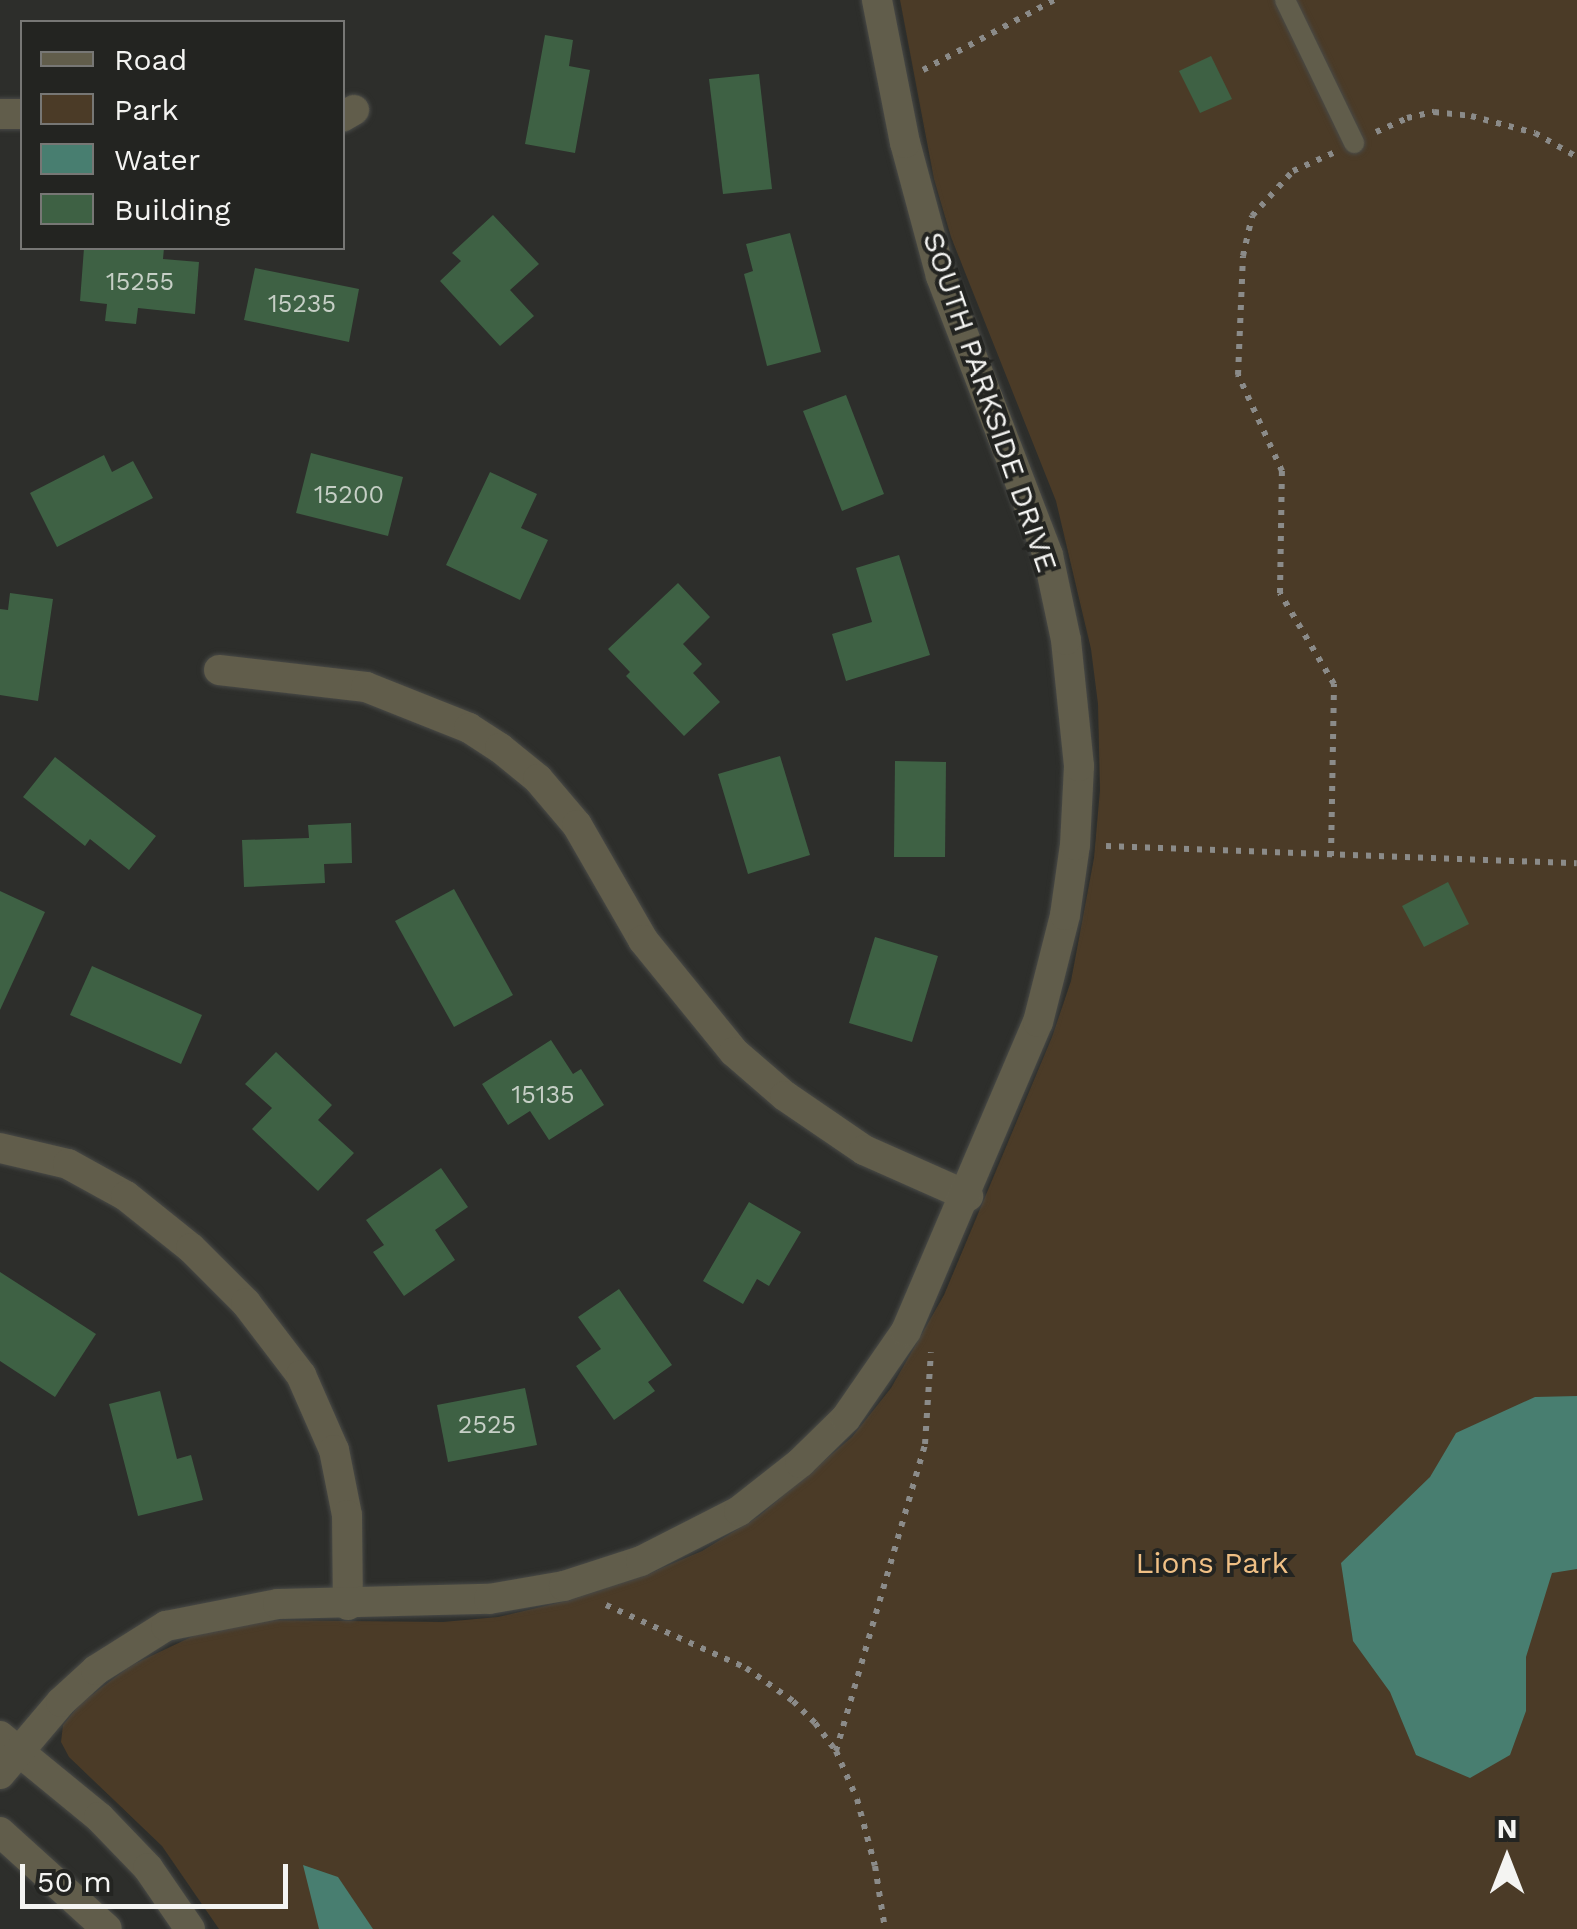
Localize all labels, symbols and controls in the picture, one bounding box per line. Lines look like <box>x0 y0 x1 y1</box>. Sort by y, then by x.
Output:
legend <box>20 20 345 250</box>
text: Road <box>114 42 187 77</box>
text: Park <box>114 92 179 127</box>
text: Water <box>114 142 200 177</box>
text: Building <box>114 192 231 227</box>
street label: SOUTH PARKSIDE DRIVE <box>915 227 1065 577</box>
house number: 15255 <box>106 267 174 297</box>
house number: 15235 <box>268 289 336 319</box>
house number: 15200 <box>314 480 384 510</box>
house number: 15135 <box>511 1080 575 1110</box>
house number: 2525 <box>458 1410 516 1440</box>
park label: Lions Park <box>1135 1545 1289 1581</box>
north arrow <box>1457 1809 1557 1909</box>
text: N <box>1497 1812 1517 1845</box>
scale bar <box>25 1844 292 1906</box>
text: 50 m <box>37 1864 112 1899</box>

